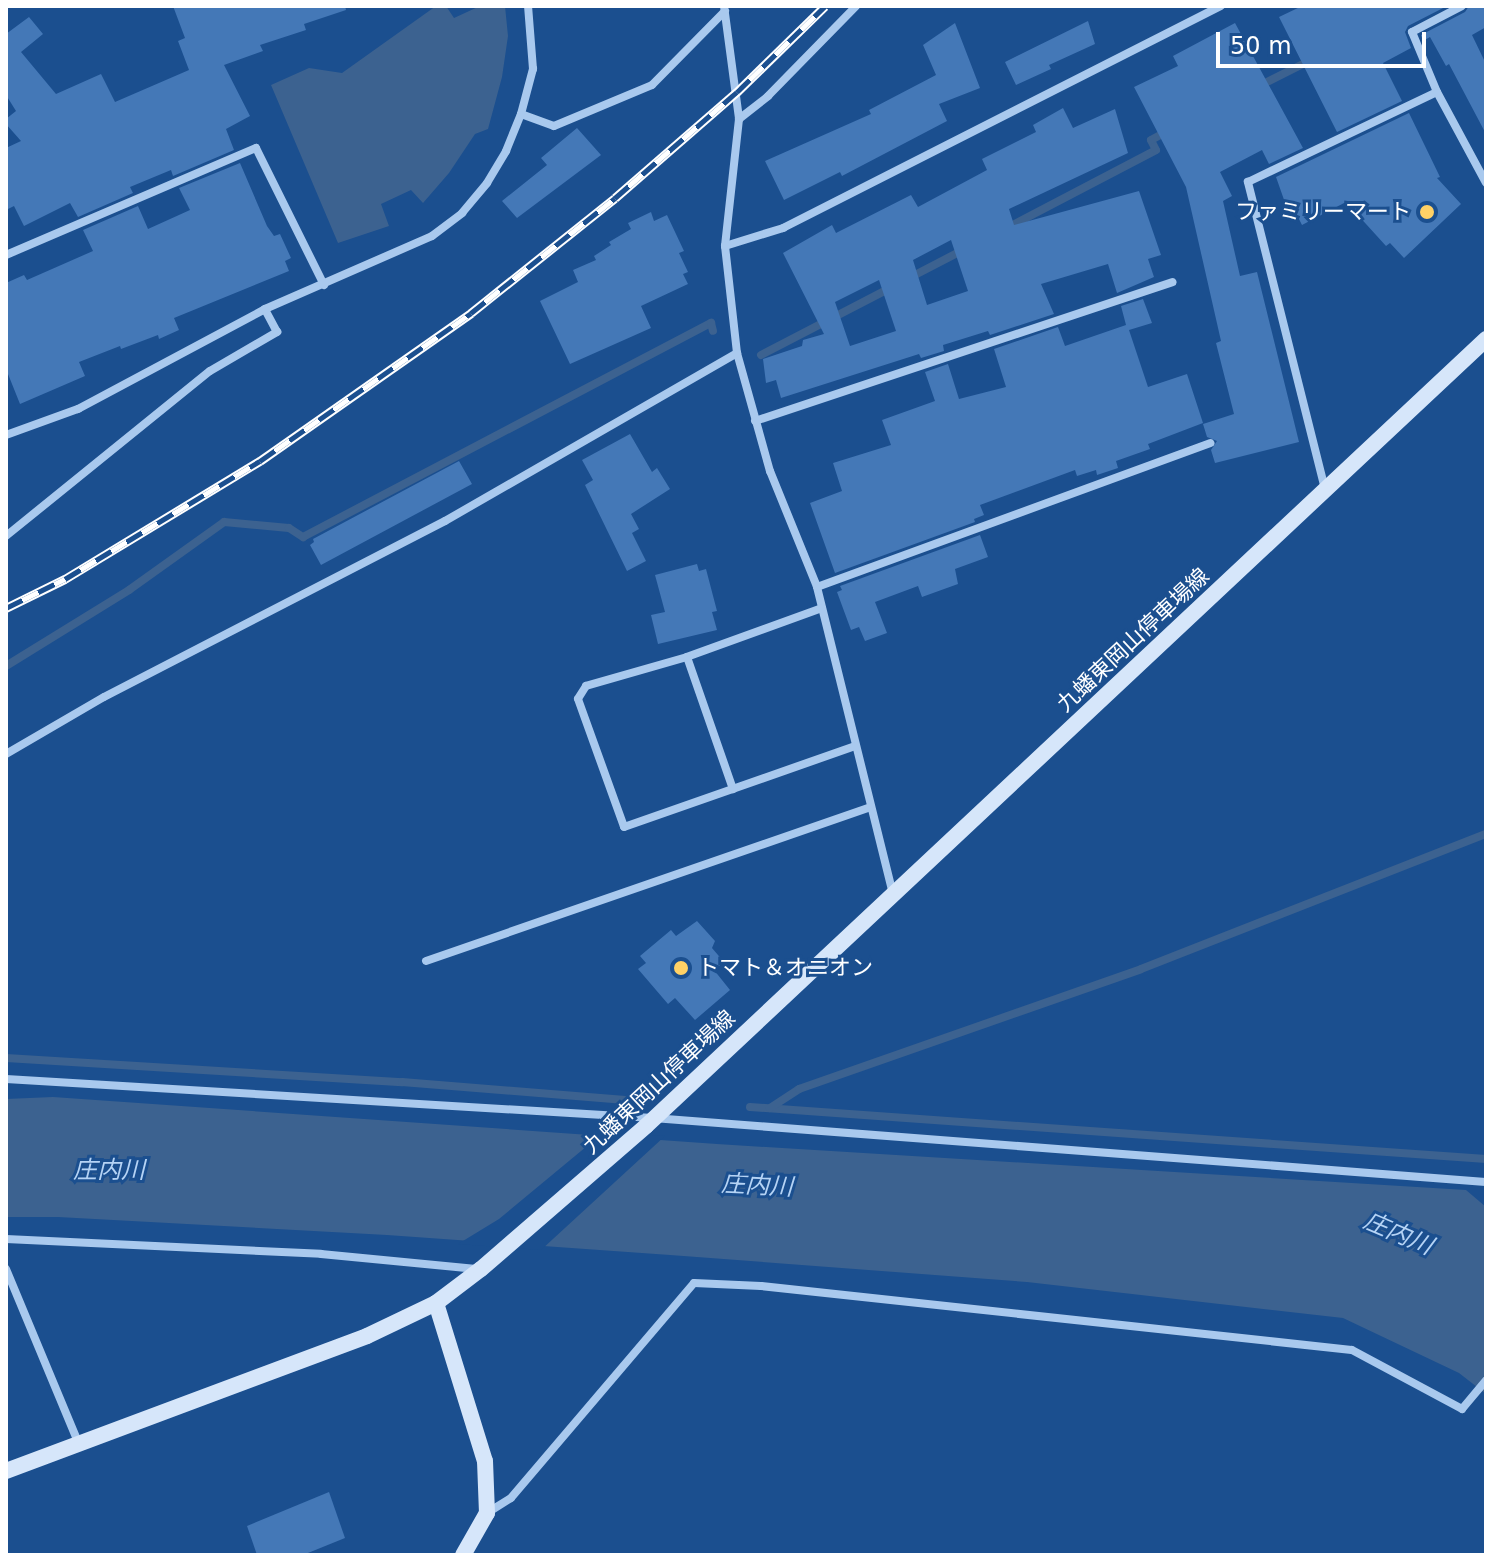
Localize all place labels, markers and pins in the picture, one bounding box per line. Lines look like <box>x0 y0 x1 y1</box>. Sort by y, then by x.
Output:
place label: ファミリーマート <box>1235 199 1411 225</box>
marker: ファミリーマート <box>1418 203 1436 221</box>
place label: トマト＆オニオン <box>697 955 873 981</box>
marker: トマト＆オニオン <box>672 959 690 977</box>

